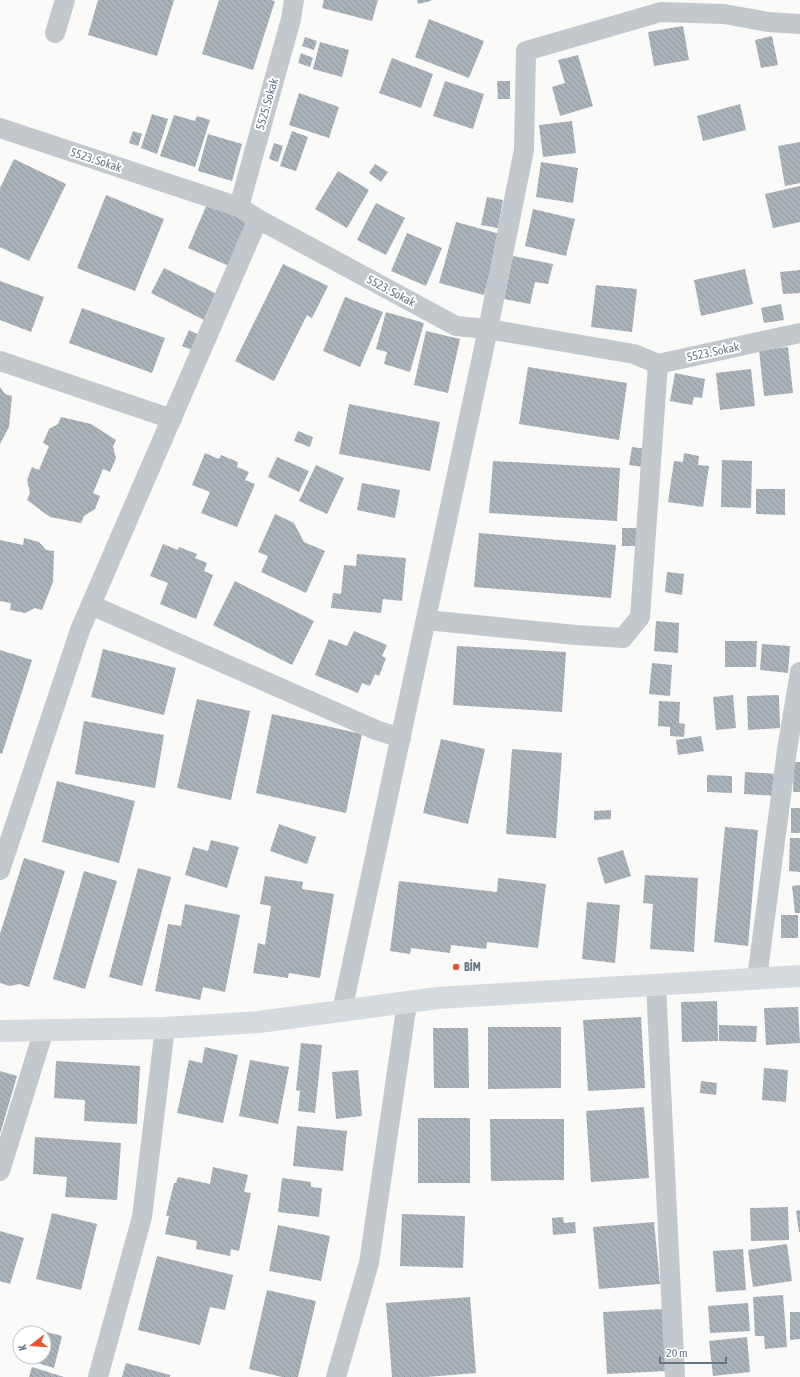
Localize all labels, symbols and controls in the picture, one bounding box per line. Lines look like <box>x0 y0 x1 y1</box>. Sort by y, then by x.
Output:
street label: 5525. Sokak <box>253 76 281 131</box>
street label: 5523. Sokak <box>69 145 124 175</box>
street label: 5523. Sokak <box>364 272 418 310</box>
street label: 5523. Sokak <box>686 339 741 364</box>
place label: BİM <box>464 959 481 974</box>
marker: BİM <box>451 962 461 972</box>
north arrow <box>12 1325 52 1365</box>
scale bar <box>660 1339 726 1365</box>
text: K <box>16 1343 29 1352</box>
text: 20 m <box>666 1346 688 1360</box>

